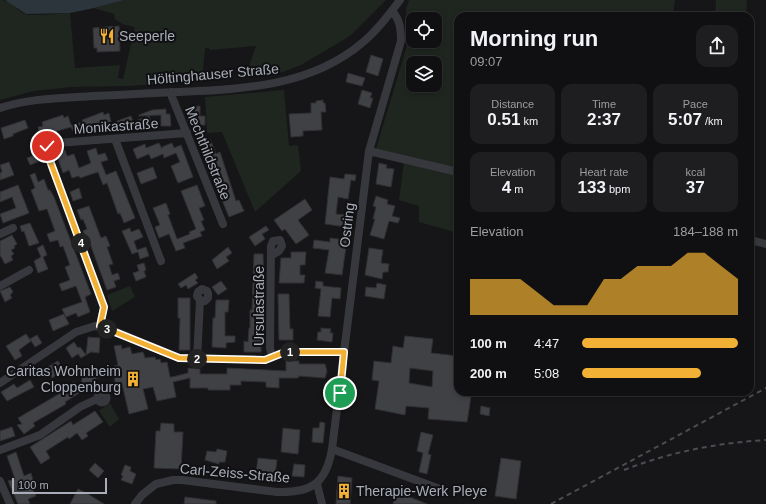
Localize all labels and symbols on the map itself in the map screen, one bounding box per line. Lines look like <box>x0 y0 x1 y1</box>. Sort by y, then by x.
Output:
restaurant icon: Seeperle <box>98 27 116 45</box>
place label: Seeperle <box>119 28 175 44</box>
street label: Höltinghauser Straße <box>146 60 280 88</box>
street label: Mechthildstraße <box>182 104 234 202</box>
street label: Monikastraße <box>73 115 159 137</box>
pin <box>30 129 64 163</box>
street label: Ostring <box>336 202 358 248</box>
pin: 4 <box>71 233 91 253</box>
street label: Ursulastraße <box>251 266 267 346</box>
pin: 3 <box>97 319 117 339</box>
pin: 1 <box>280 342 300 362</box>
pin: 2 <box>187 349 207 369</box>
place label: Caritas Wohnheim Cloppenburg <box>6 363 121 395</box>
building icon: Caritas Wohnheim Cloppenburg <box>124 370 142 388</box>
pin <box>323 376 357 410</box>
street label: Carl-Zeiss-Straße <box>179 460 291 486</box>
scale bar <box>12 476 107 495</box>
building icon: Therapie-Werk Pleye <box>335 482 353 500</box>
place label: Therapie-Werk Pleye <box>356 483 487 499</box>

